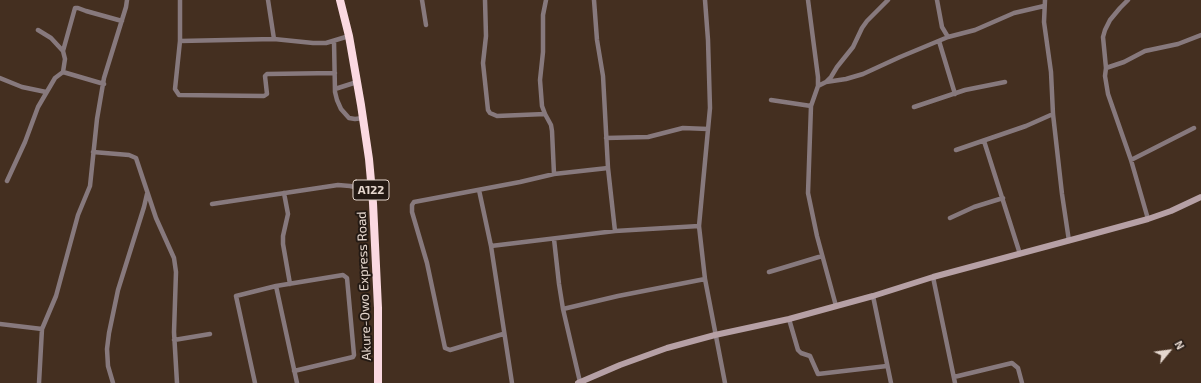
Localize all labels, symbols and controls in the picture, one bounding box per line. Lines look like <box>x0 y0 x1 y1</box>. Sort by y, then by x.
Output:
road number: A122 <box>353 180 389 200</box>
street label: Akure-Owo Express Road <box>354 211 374 361</box>
north arrow <box>1149 331 1189 371</box>
text: N <box>1172 338 1188 352</box>

